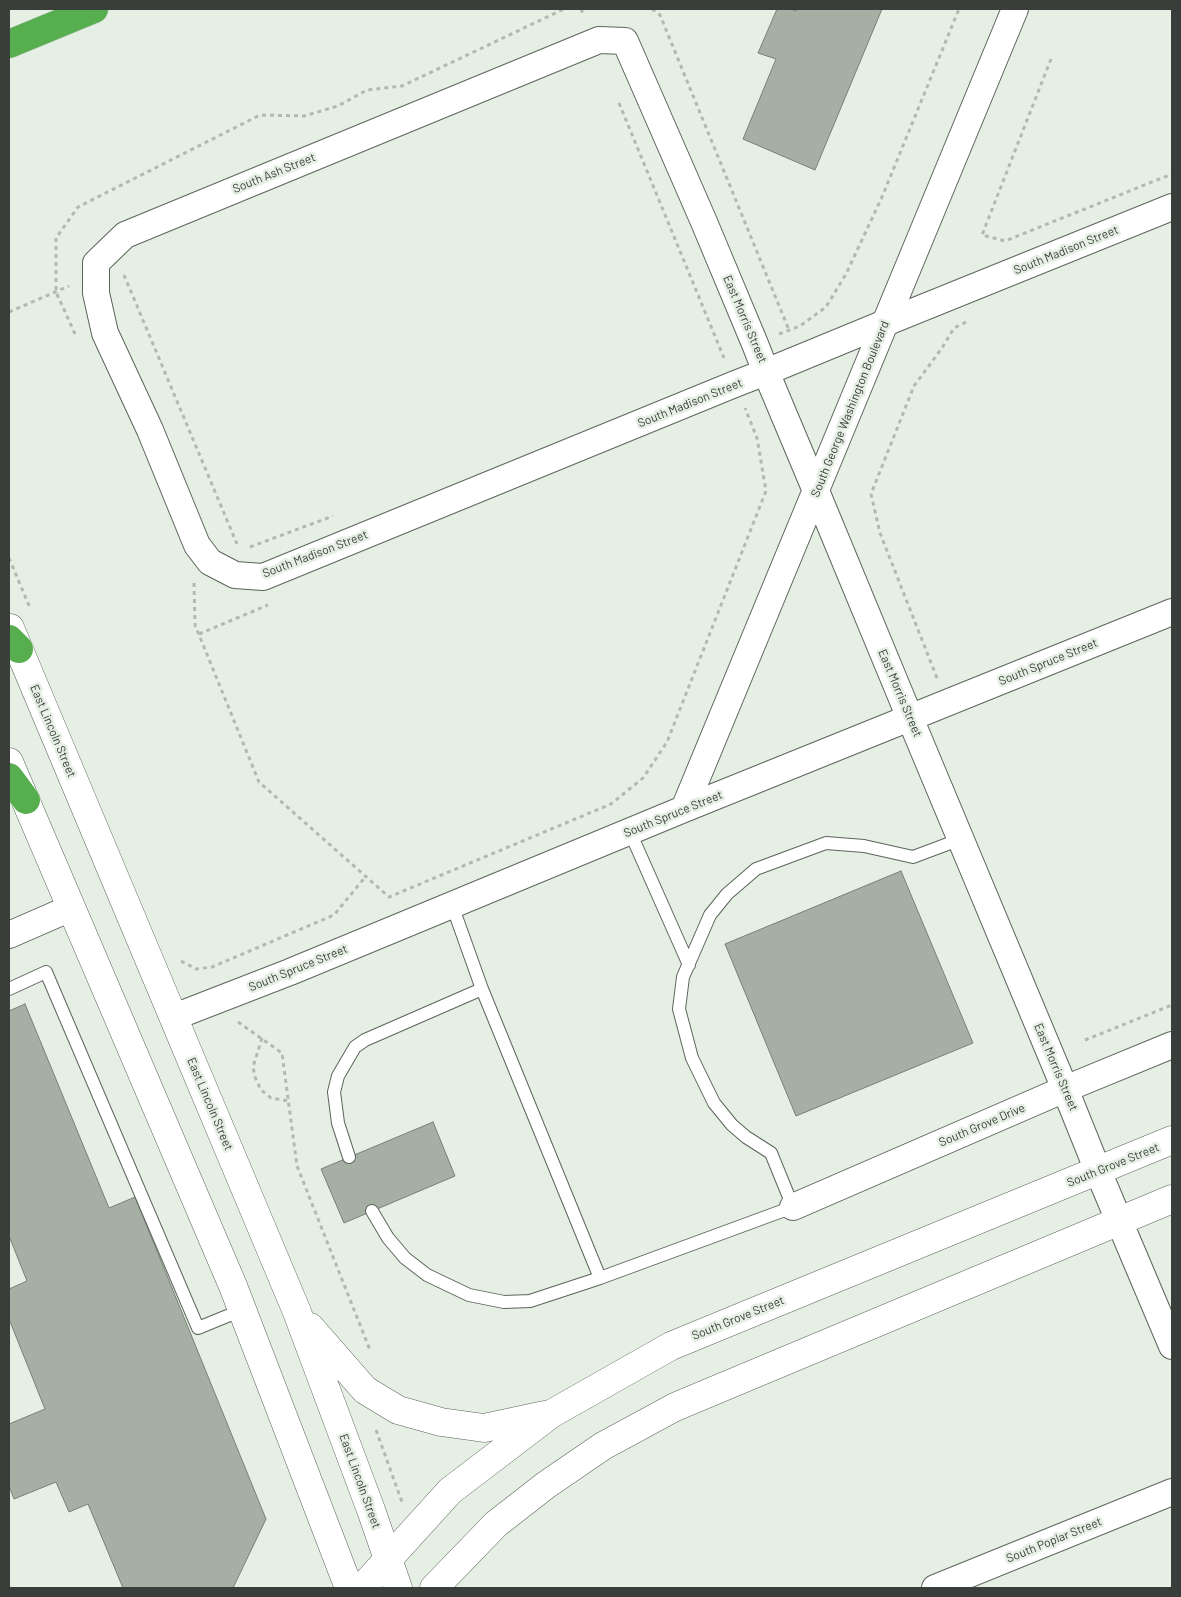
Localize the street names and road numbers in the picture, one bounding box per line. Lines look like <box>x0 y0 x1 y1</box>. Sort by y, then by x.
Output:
street label: South Ash Street <box>231 150 317 196</box>
street label: South Madison Street <box>1012 222 1120 278</box>
street label: East Morris Street <box>720 273 770 365</box>
street label: South George Washington Boulevard <box>808 319 892 499</box>
street label: South Madison Street <box>636 375 744 431</box>
street label: South Madison Street <box>260 527 370 581</box>
street label: South Spruce Street <box>996 636 1100 688</box>
street label: East Morris Street <box>875 647 925 739</box>
street label: East Lincoln Street <box>27 682 79 780</box>
street label: South Spruce Street <box>621 788 725 840</box>
street label: South Spruce Street <box>246 942 350 994</box>
street label: East Morris Street <box>1031 1021 1081 1113</box>
street label: East Lincoln Street <box>184 1055 236 1153</box>
street label: South Grove Drive <box>937 1100 1027 1150</box>
street label: South Grove Street <box>1065 1140 1161 1190</box>
street label: South Grove Street <box>690 1293 786 1343</box>
street label: East Lincoln Street <box>336 1432 384 1530</box>
street label: South Poplar Street <box>1004 1514 1104 1566</box>

